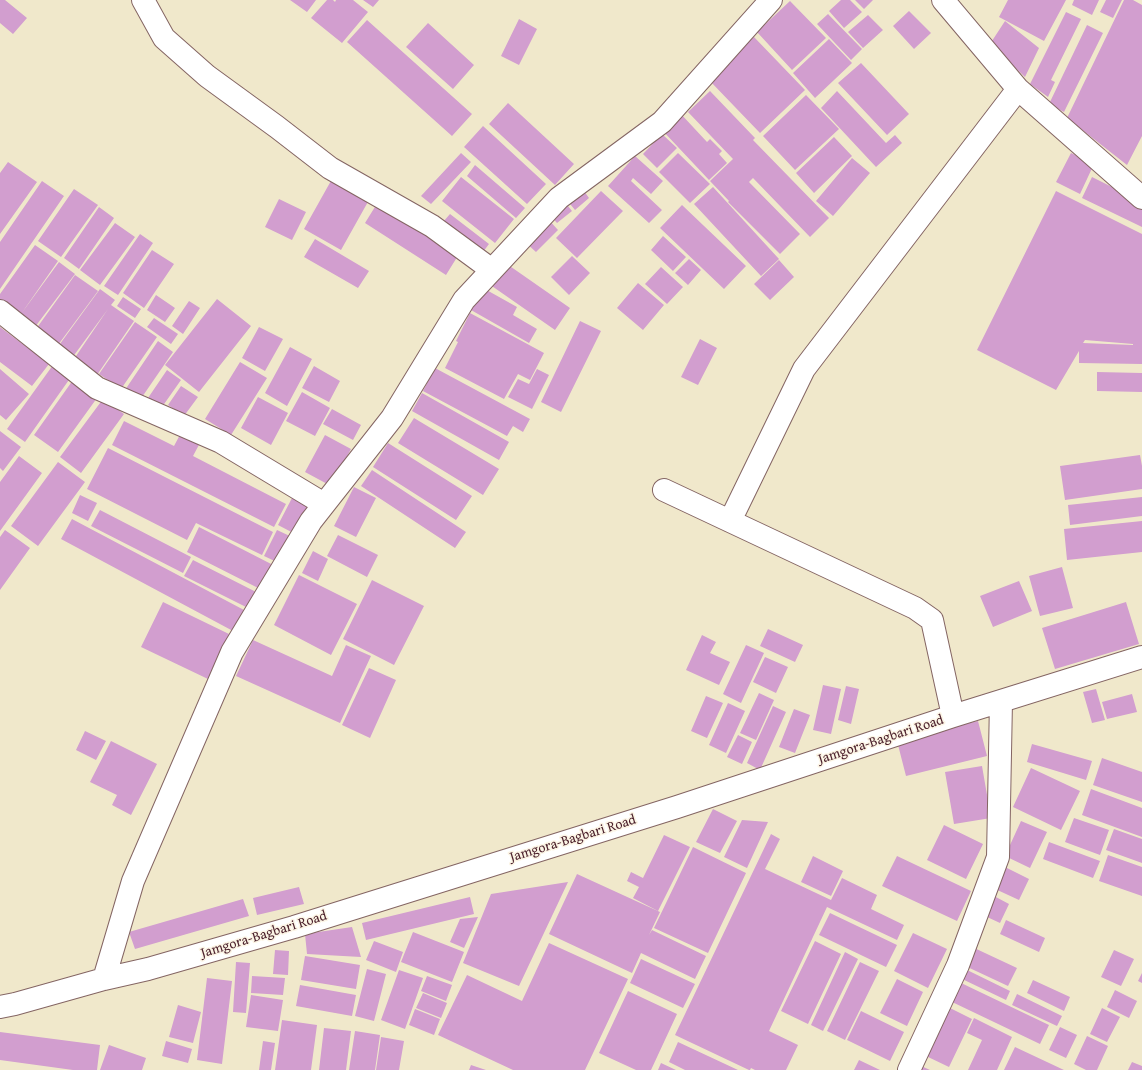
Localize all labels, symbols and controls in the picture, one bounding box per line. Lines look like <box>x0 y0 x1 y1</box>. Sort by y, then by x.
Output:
street label: Jamgora-Bagbari Road <box>816 712 946 768</box>
street label: Jamgora-Bagbari Road <box>508 812 638 866</box>
street label: Jamgora-Bagbari Road <box>199 908 329 962</box>

